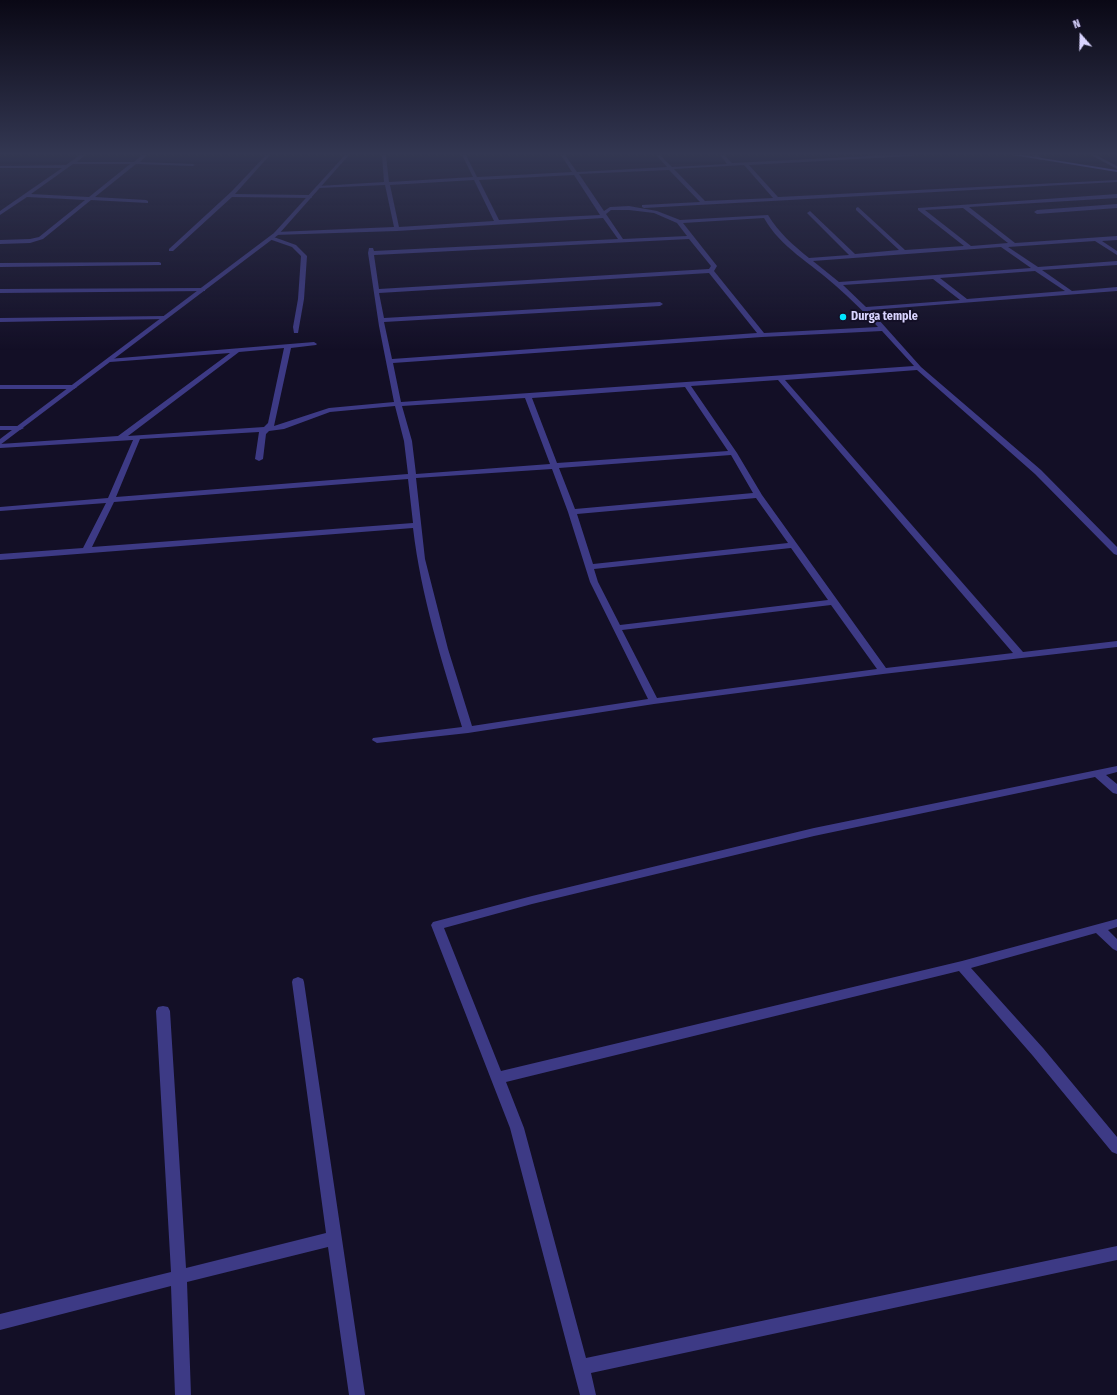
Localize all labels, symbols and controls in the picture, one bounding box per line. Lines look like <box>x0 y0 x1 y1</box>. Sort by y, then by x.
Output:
north arrow <box>1061 16 1101 56</box>
text: N <box>1071 17 1082 31</box>
place label: Durga temple <box>851 310 918 324</box>
marker: Durga temple <box>838 312 848 322</box>

